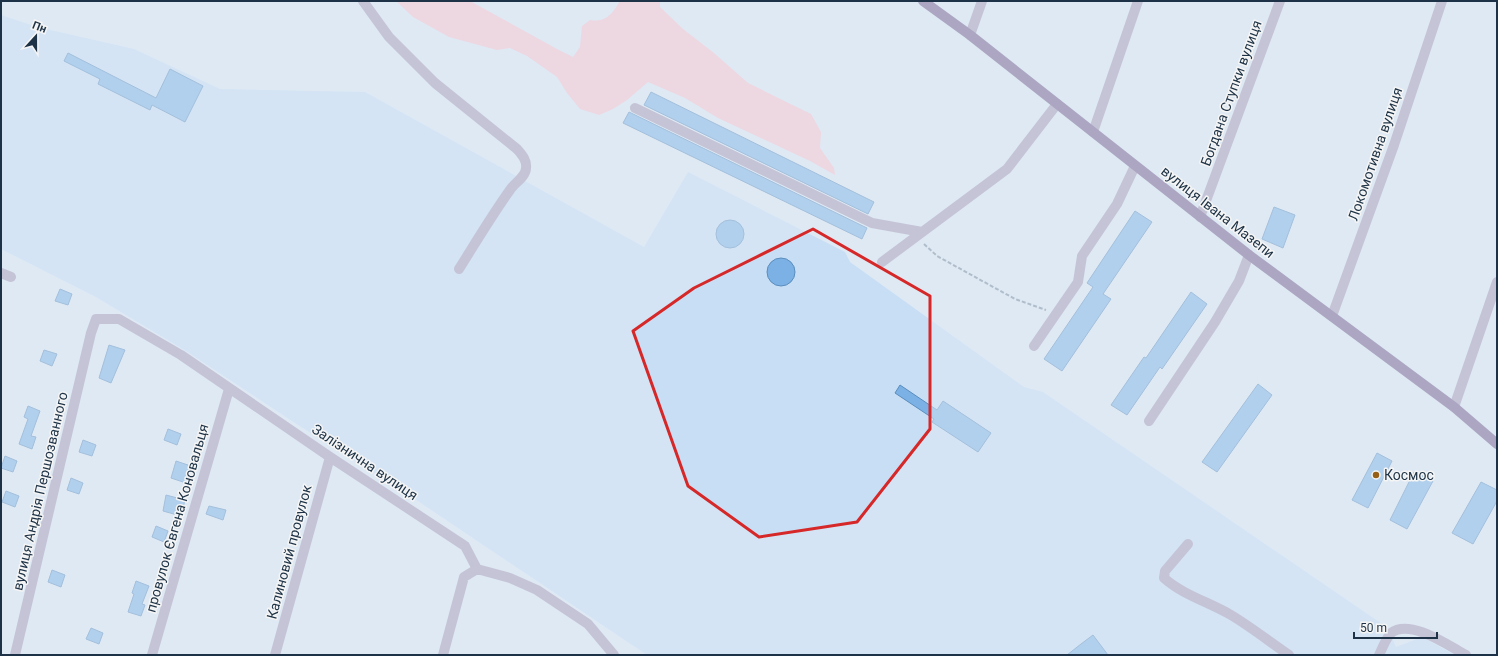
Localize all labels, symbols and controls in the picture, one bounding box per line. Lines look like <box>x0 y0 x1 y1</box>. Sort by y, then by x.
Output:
north arrow <box>16 16 56 56</box>
street label: Богдана Ступки вулиця <box>1197 18 1265 168</box>
text: Пн <box>31 19 48 36</box>
street label: Локомотивна вулиця <box>1345 85 1405 223</box>
street label: вулиця Івана Мазепи <box>1158 163 1278 261</box>
street label: вулиця Андрія Першозванного <box>9 390 71 592</box>
street label: Залізнична вулиця <box>309 421 421 503</box>
street label: провулок Євгена Коновальця <box>142 422 212 614</box>
place label: Космос <box>1384 467 1434 483</box>
marker: Космос <box>1371 470 1381 480</box>
street label: Калиновий провулок <box>263 483 315 621</box>
scale bar <box>1354 614 1437 640</box>
text: 50 m <box>1360 621 1387 635</box>

